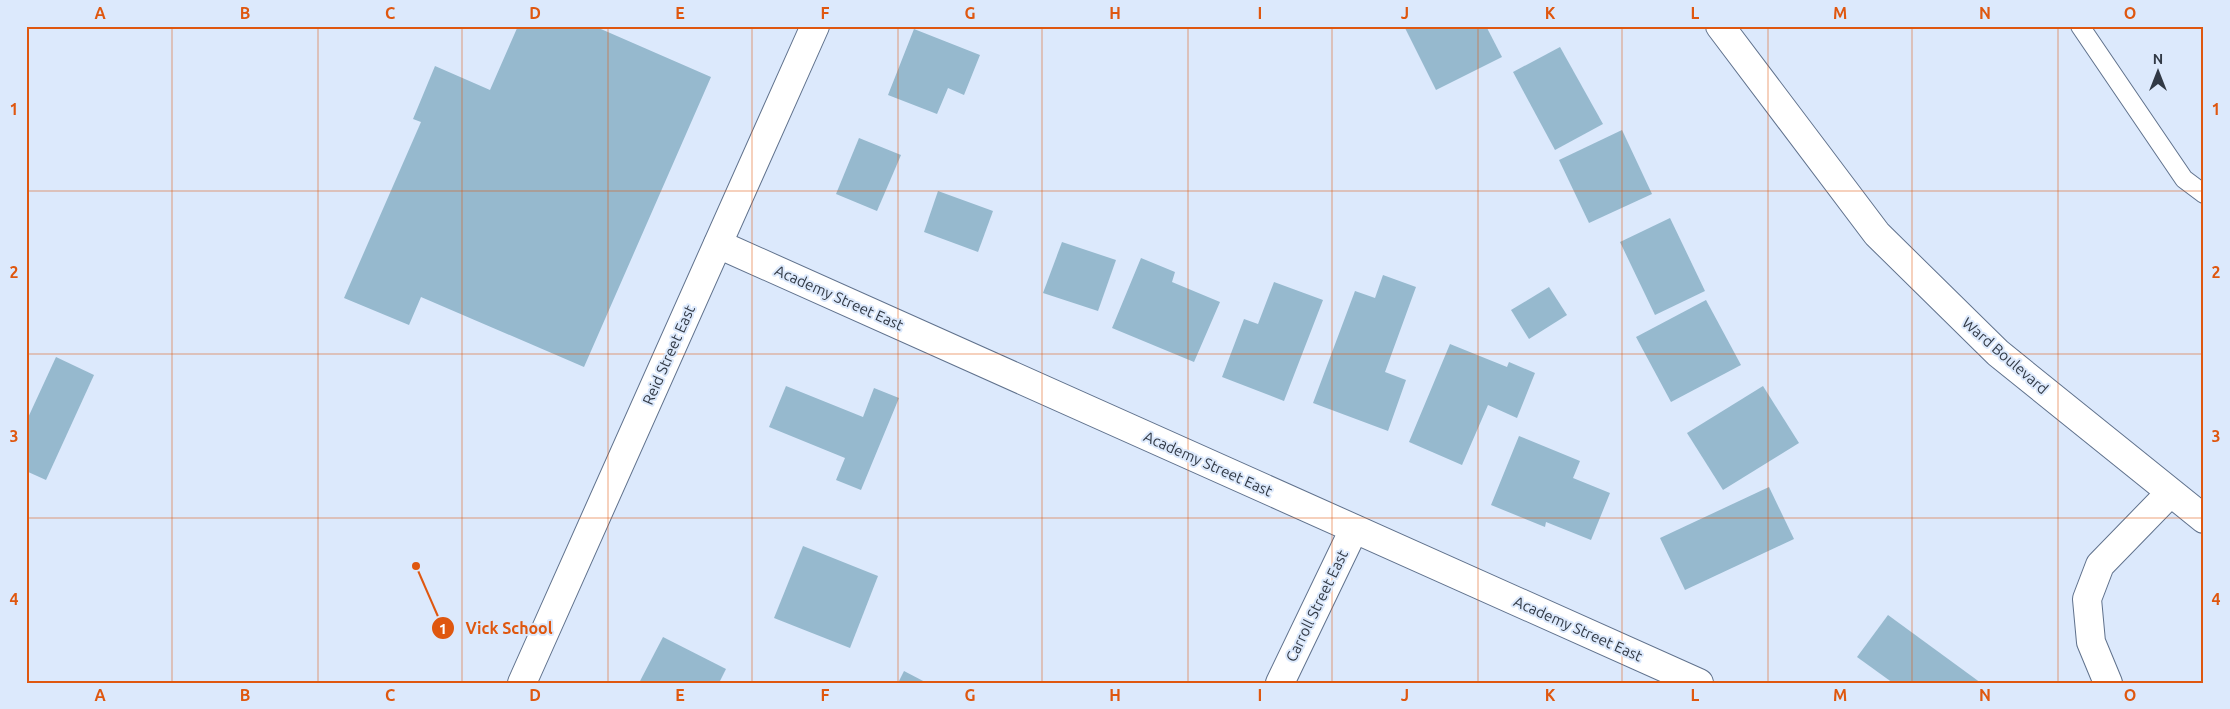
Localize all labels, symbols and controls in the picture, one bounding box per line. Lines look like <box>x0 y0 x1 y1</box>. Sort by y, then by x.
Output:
text: A <box>94 4 106 22</box>
text: B <box>240 4 250 22</box>
text: C <box>385 4 395 22</box>
text: D <box>529 4 541 22</box>
text: E <box>675 4 685 22</box>
text: F <box>821 4 830 22</box>
text: G <box>964 4 976 22</box>
text: H <box>1109 4 1121 22</box>
text: I <box>1258 4 1262 22</box>
text: J <box>1401 4 1409 22</box>
text: K <box>1545 4 1556 22</box>
text: L <box>1691 4 1700 22</box>
text: M <box>1833 4 1847 22</box>
text: N <box>1979 4 1991 22</box>
text: O <box>2124 4 2136 22</box>
north arrow <box>2132 48 2182 98</box>
text: N <box>2153 51 2163 67</box>
text: 1 <box>9 100 19 118</box>
text: 1 <box>2211 100 2221 118</box>
street label: Academy Street East <box>772 262 906 334</box>
text: 2 <box>9 263 19 281</box>
text: 2 <box>2211 263 2221 281</box>
street label: Reid Street East <box>639 302 698 407</box>
street label: Ward Boulevard <box>1959 314 2052 397</box>
text: 3 <box>9 427 19 445</box>
text: 3 <box>2211 427 2221 445</box>
street label: Academy Street East <box>1141 428 1275 500</box>
street label: Carroll Street East <box>1282 547 1351 664</box>
text: 4 <box>9 590 19 608</box>
text: 4 <box>2211 590 2221 608</box>
street label: Academy Street East <box>1511 593 1645 665</box>
callout: Vick School <box>430 613 562 644</box>
text: Vick School <box>465 619 553 637</box>
text: 1 <box>439 620 447 637</box>
text: A <box>94 686 106 704</box>
text: B <box>240 686 250 704</box>
text: C <box>385 686 395 704</box>
text: D <box>529 686 541 704</box>
text: E <box>675 686 685 704</box>
text: F <box>821 686 830 704</box>
text: G <box>964 686 976 704</box>
text: H <box>1109 686 1121 704</box>
text: I <box>1258 686 1262 704</box>
text: J <box>1401 686 1409 704</box>
text: K <box>1545 686 1556 704</box>
text: L <box>1691 686 1700 704</box>
text: M <box>1833 686 1847 704</box>
text: N <box>1979 686 1991 704</box>
text: O <box>2124 686 2136 704</box>

